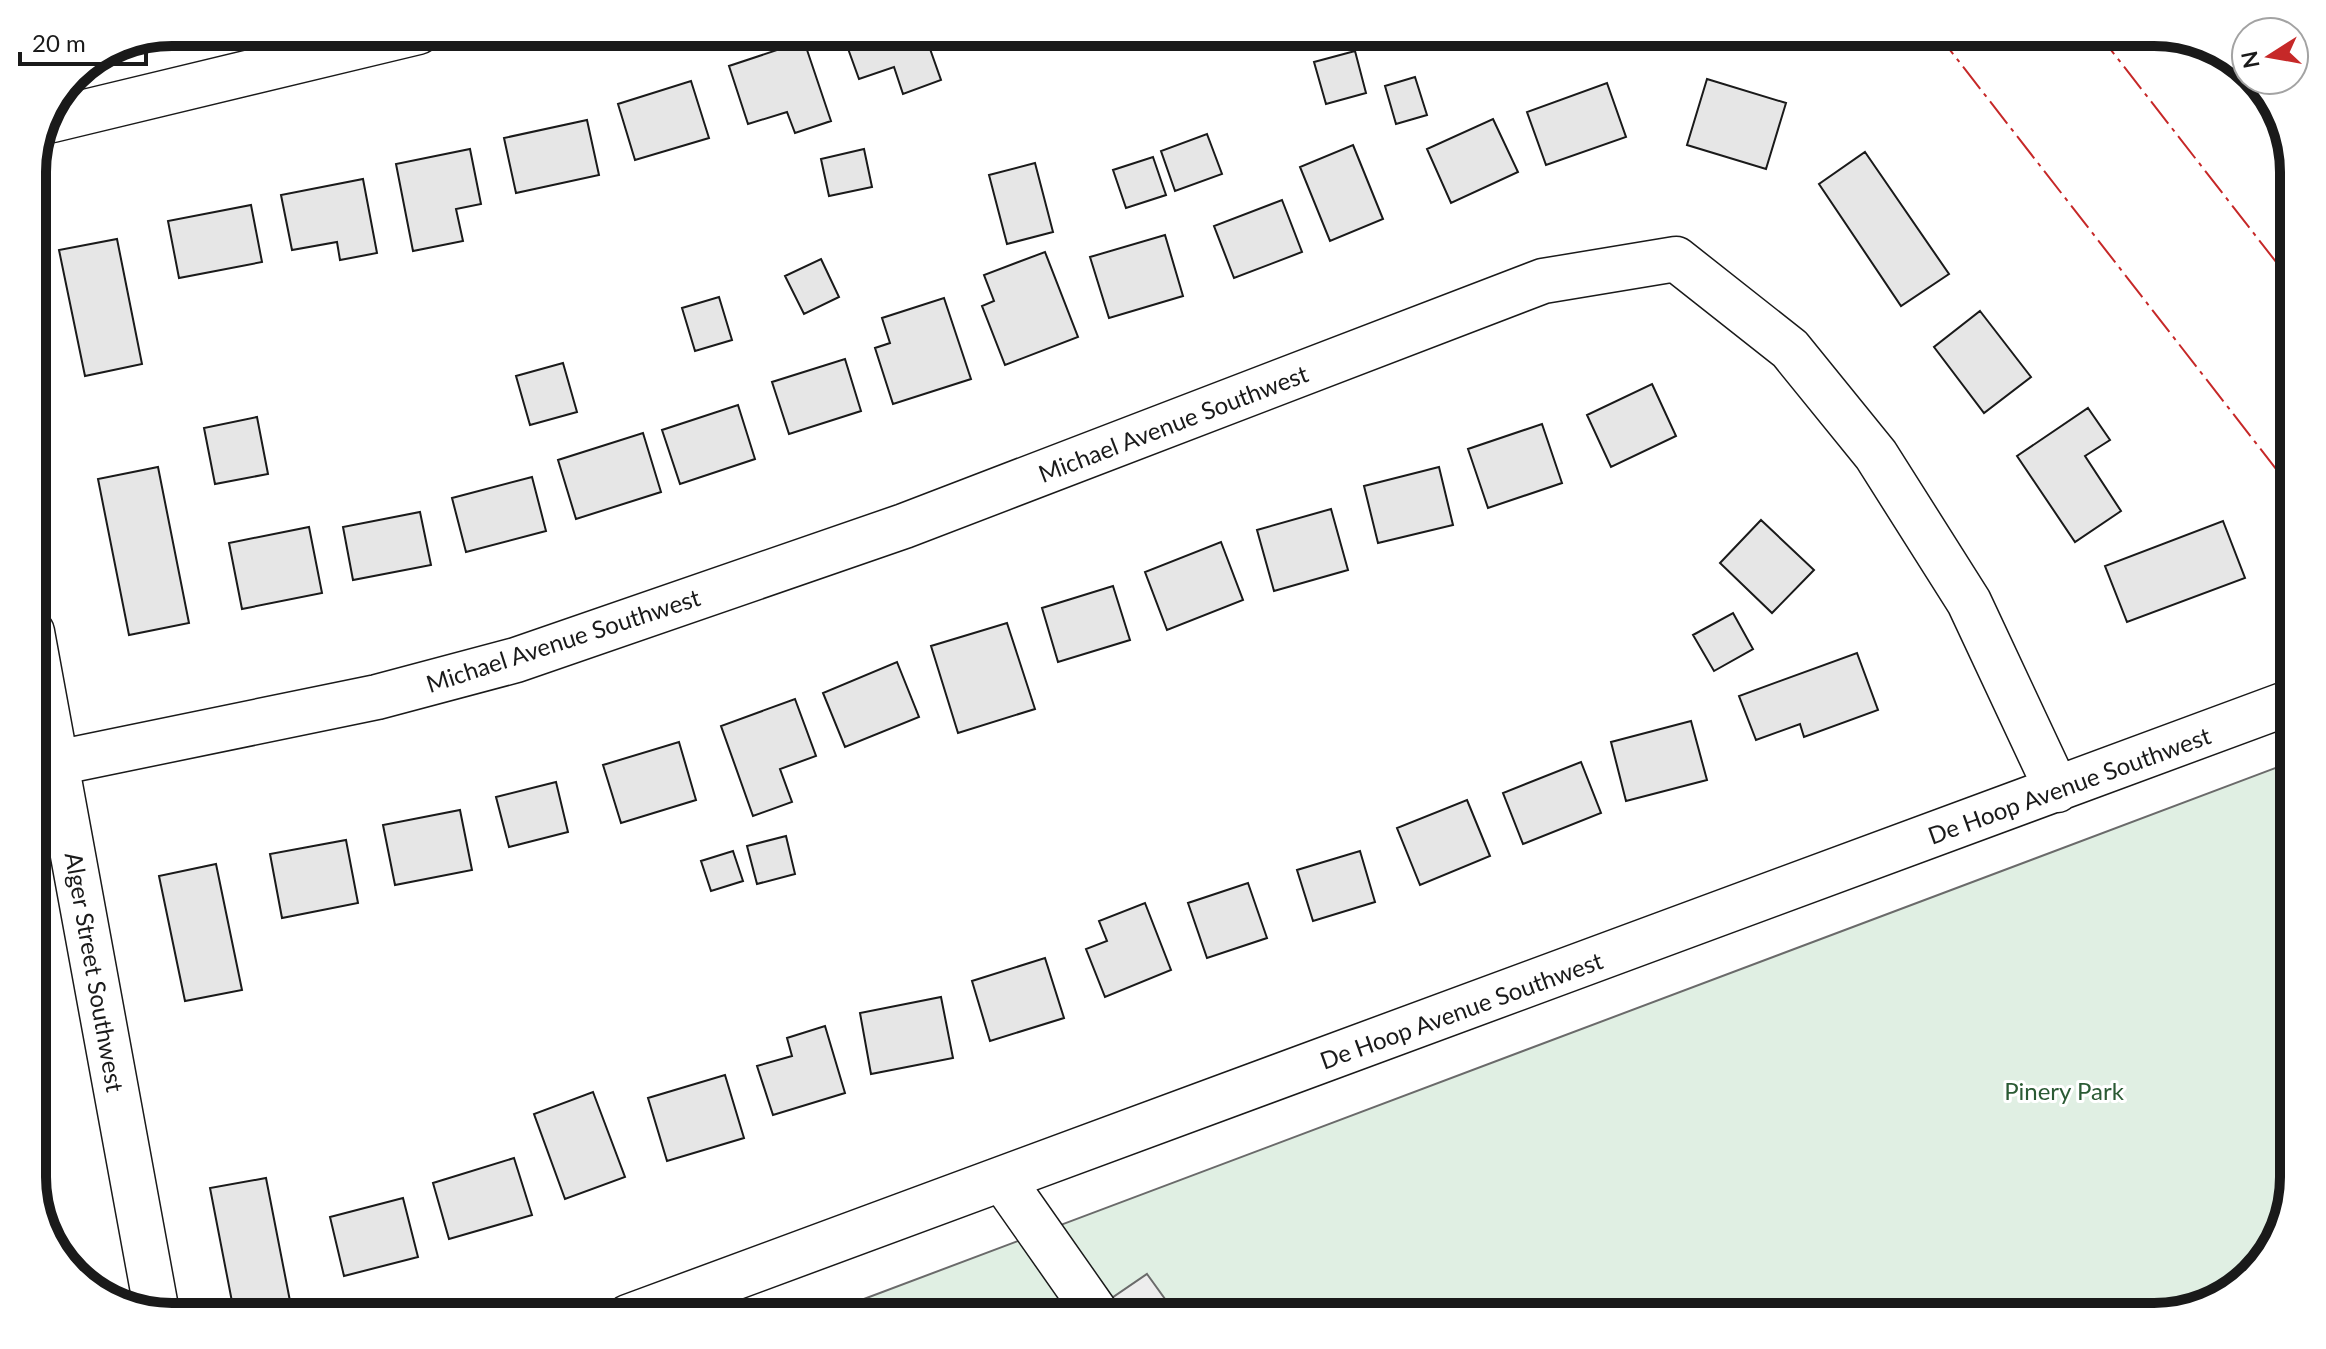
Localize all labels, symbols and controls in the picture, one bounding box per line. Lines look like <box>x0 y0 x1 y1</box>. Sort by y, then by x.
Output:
scale bar <box>20 16 146 66</box>
north arrow <box>2230 16 2310 96</box>
text: 20 m <box>32 28 86 57</box>
text: N <box>2235 49 2265 71</box>
street label: Michael Avenue Southwest <box>1034 358 1312 488</box>
street label: Michael Avenue Southwest <box>422 582 704 698</box>
street label: De Hoop Avenue Southwest <box>1924 720 2215 850</box>
street label: Alger Street Southwest <box>60 850 130 1094</box>
street label: De Hoop Avenue Southwest <box>1316 945 1607 1075</box>
park label: Pinery Park <box>2004 1076 2125 1105</box>

